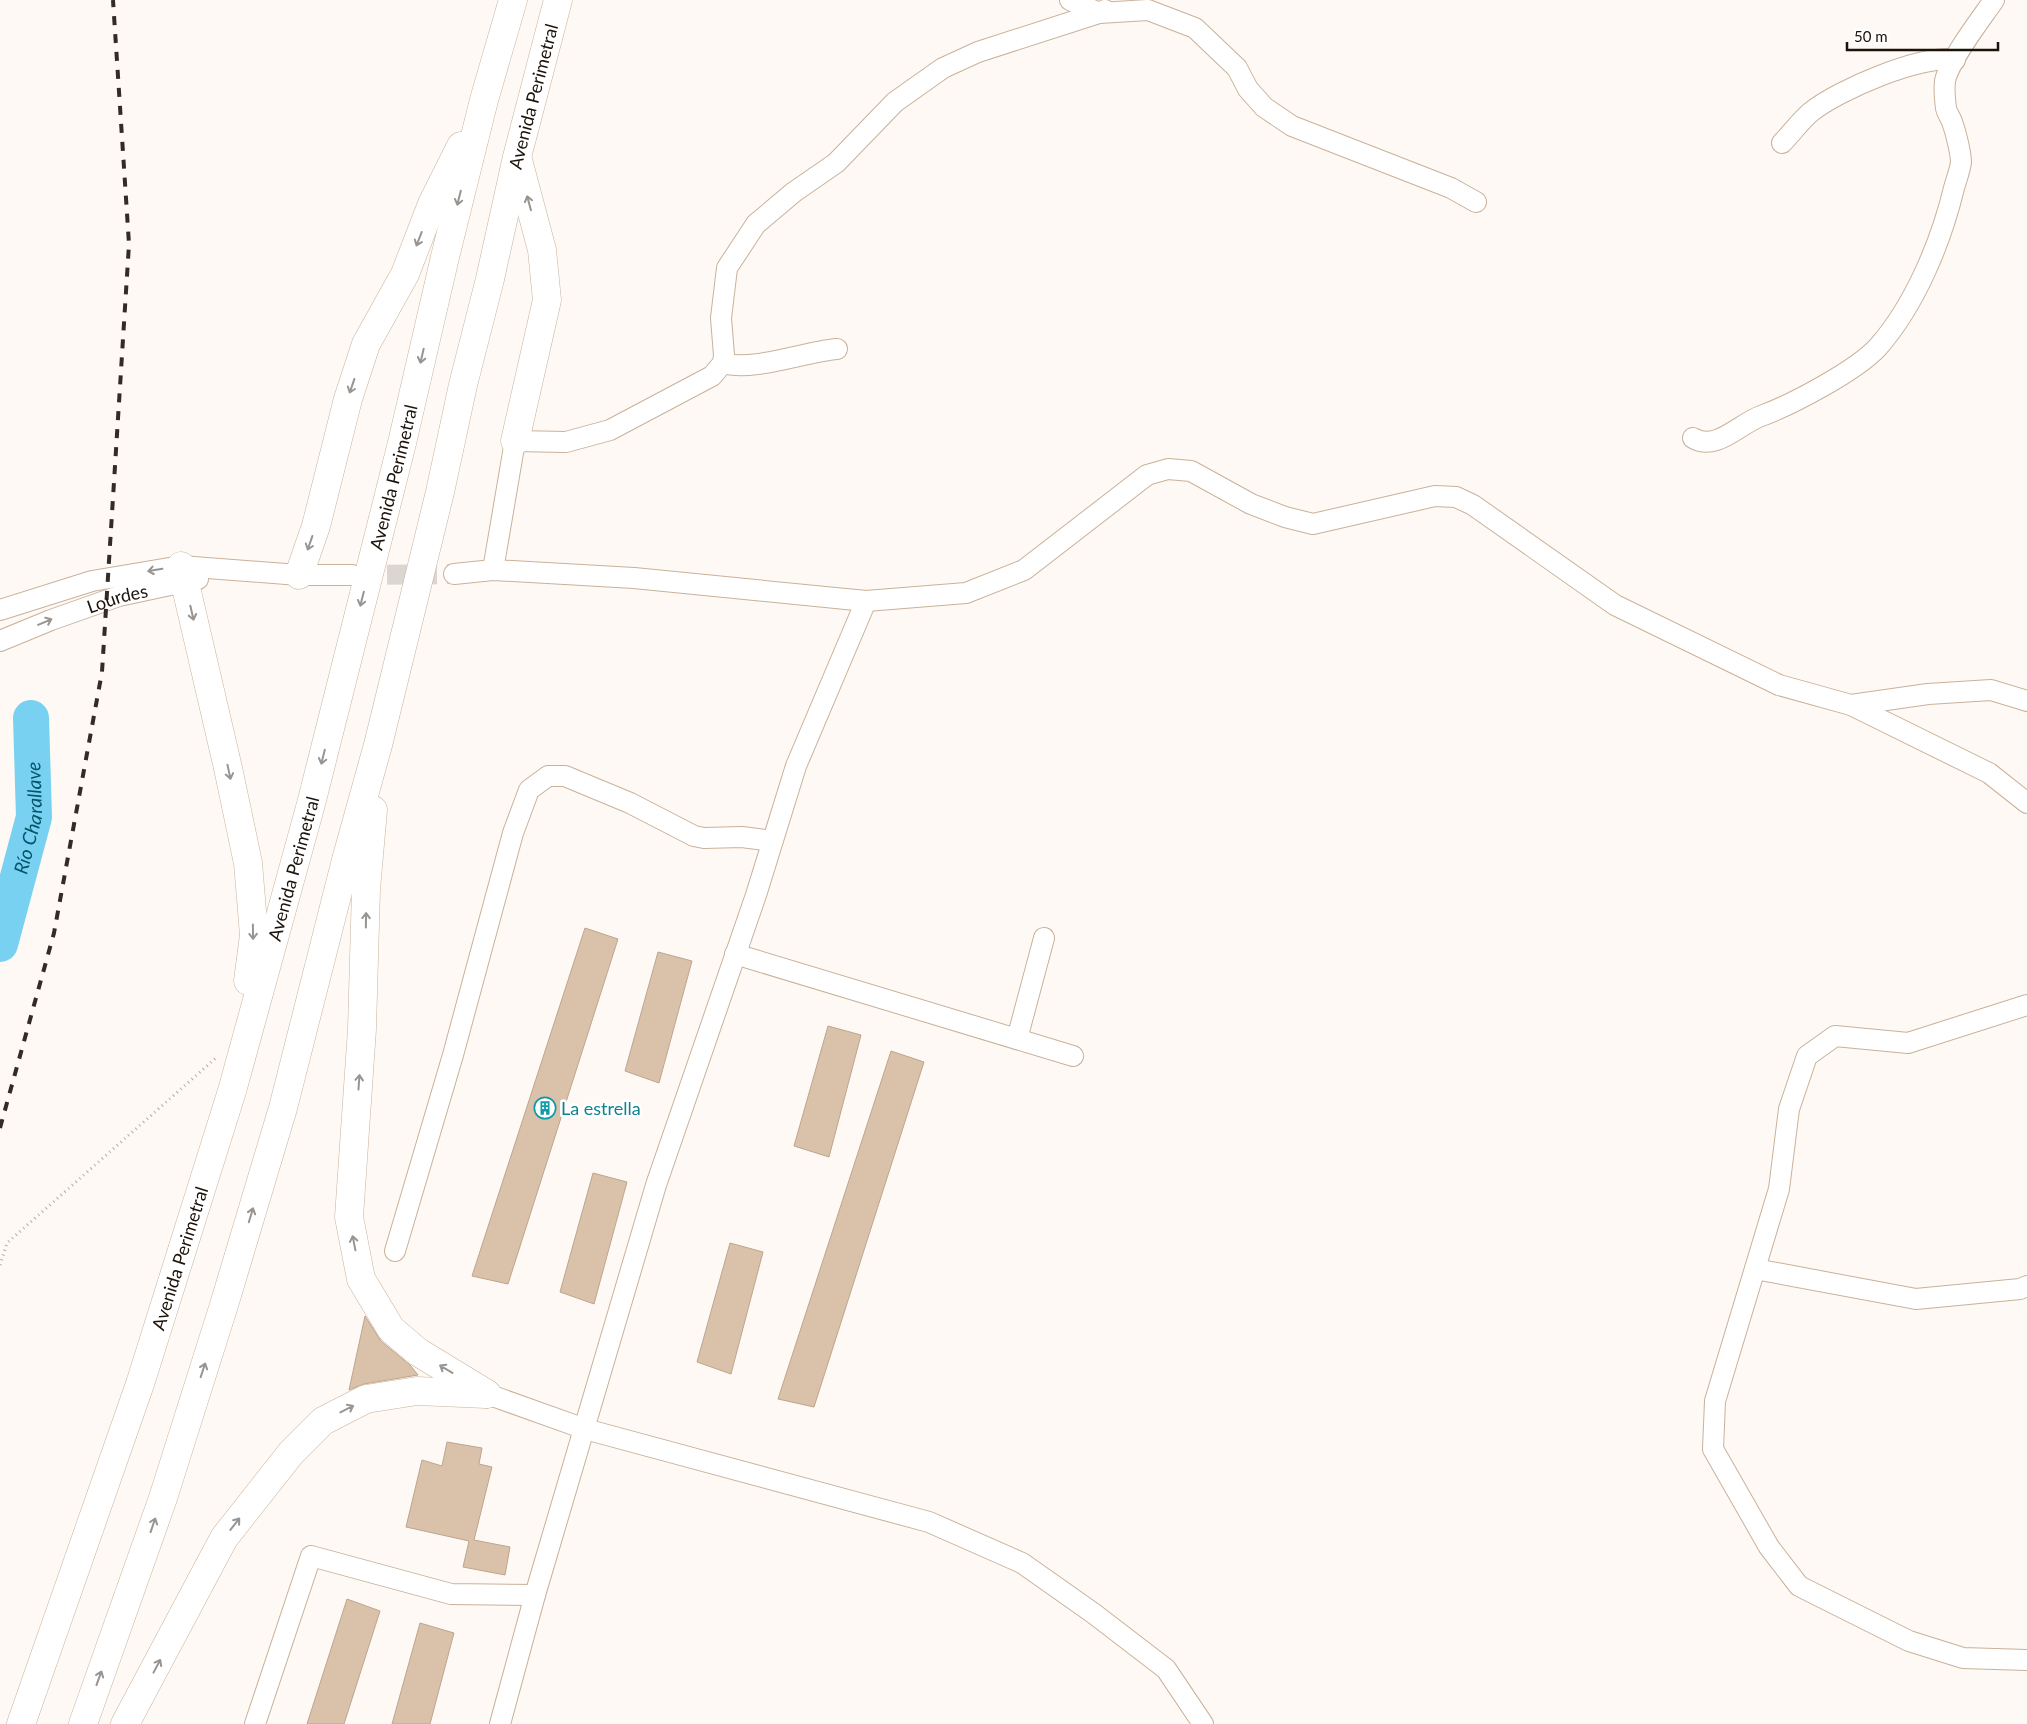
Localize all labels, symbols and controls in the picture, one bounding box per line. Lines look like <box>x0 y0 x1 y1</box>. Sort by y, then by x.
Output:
scale bar <box>1847 20 1998 52</box>
street label: Avenida Perimetral <box>504 21 562 171</box>
text: 50 m <box>1854 27 1888 45</box>
one-way arrow <box>454 190 464 206</box>
one-way arrow <box>524 196 534 212</box>
one-way arrow <box>414 231 423 246</box>
one-way arrow <box>417 348 426 364</box>
one-way arrow <box>347 378 356 394</box>
street label: Avenida Perimetral <box>364 402 422 552</box>
one-way arrow <box>304 535 314 551</box>
one-way arrow <box>148 566 164 576</box>
street label: Lourdes <box>84 579 150 618</box>
one-way arrow <box>357 591 366 607</box>
one-way arrow <box>188 605 197 621</box>
one-way arrow <box>37 617 52 627</box>
one-way arrow <box>317 748 327 764</box>
water label: Río Charallave <box>8 762 46 876</box>
one-way arrow <box>225 763 234 779</box>
street label: Avenida Perimetral <box>263 794 324 943</box>
one-way arrow <box>361 912 370 928</box>
one-way arrow <box>248 924 258 940</box>
one-way arrow <box>354 1074 363 1090</box>
building icon: La estrella <box>533 1096 557 1120</box>
place label: La estrella <box>561 1097 641 1119</box>
street label: Avenida Perimetral <box>147 1184 212 1333</box>
one-way arrow <box>246 1207 256 1223</box>
one-way arrow <box>348 1236 358 1252</box>
one-way arrow <box>199 1363 208 1379</box>
one-way arrow <box>439 1363 453 1373</box>
one-way arrow <box>339 1404 354 1413</box>
one-way arrow <box>230 1517 240 1531</box>
one-way arrow <box>149 1518 158 1533</box>
one-way arrow <box>153 1659 162 1674</box>
one-way arrow <box>95 1671 104 1686</box>

